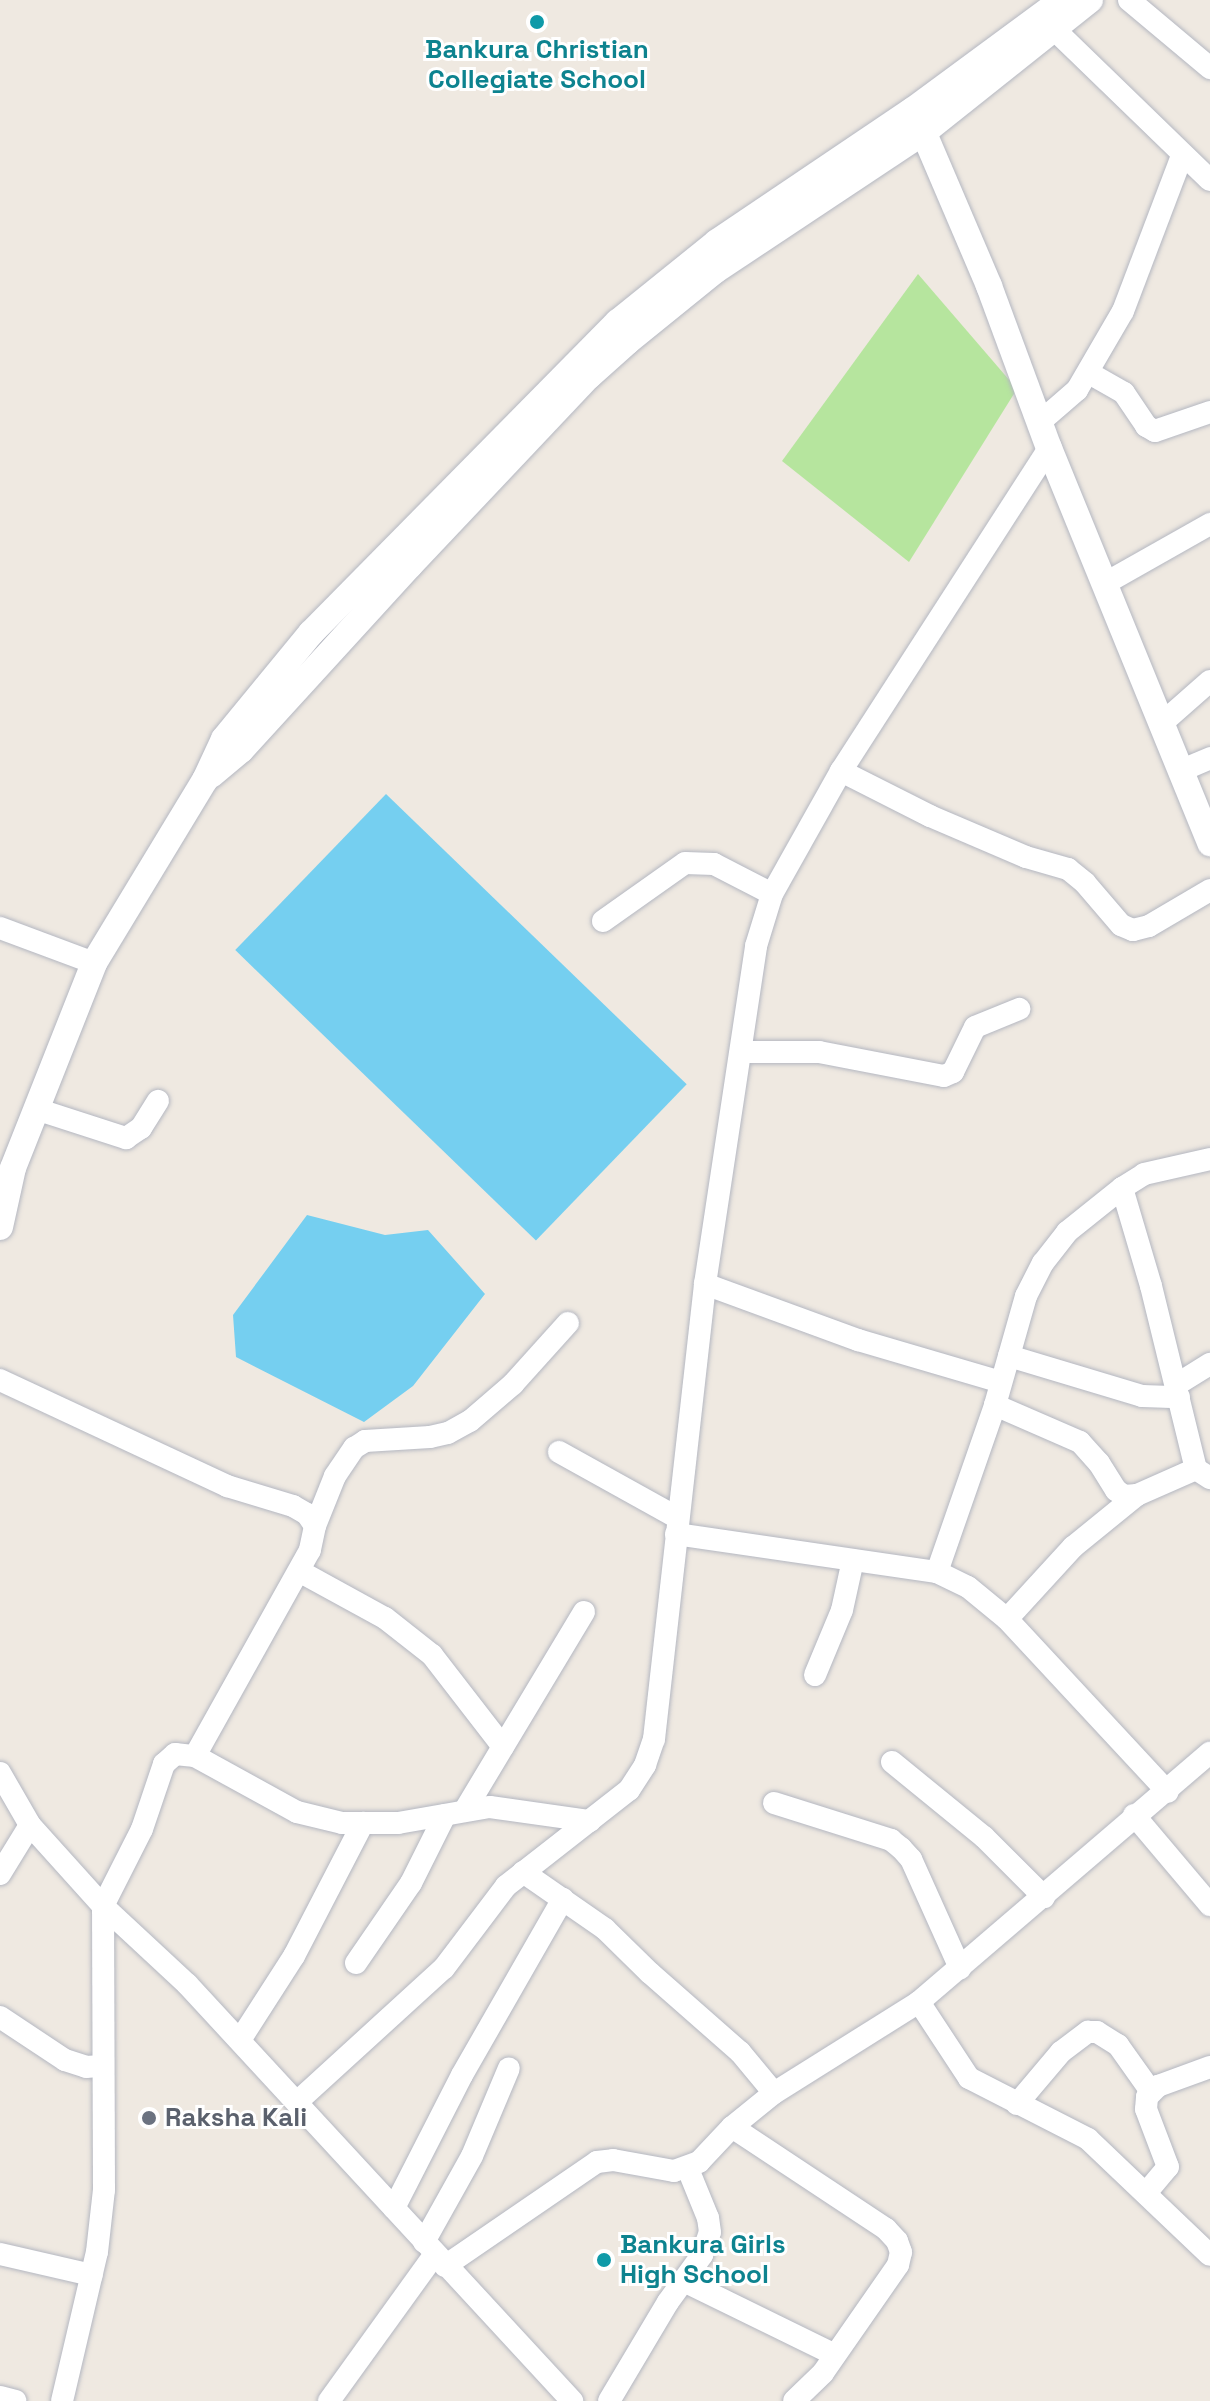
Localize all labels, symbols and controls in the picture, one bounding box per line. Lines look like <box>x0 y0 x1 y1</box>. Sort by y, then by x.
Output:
marker: Bankura Christian Collegiate School <box>528 13 546 31</box>
place label: Bankura Christian Collegiate School <box>425 34 649 96</box>
place label: Raksha Kali <box>165 2102 307 2134</box>
marker: Raksha Kali <box>140 2109 158 2127</box>
place label: Bankura Girls High School <box>620 2229 786 2290</box>
marker: Bankura Girls High School <box>595 2251 613 2269</box>

